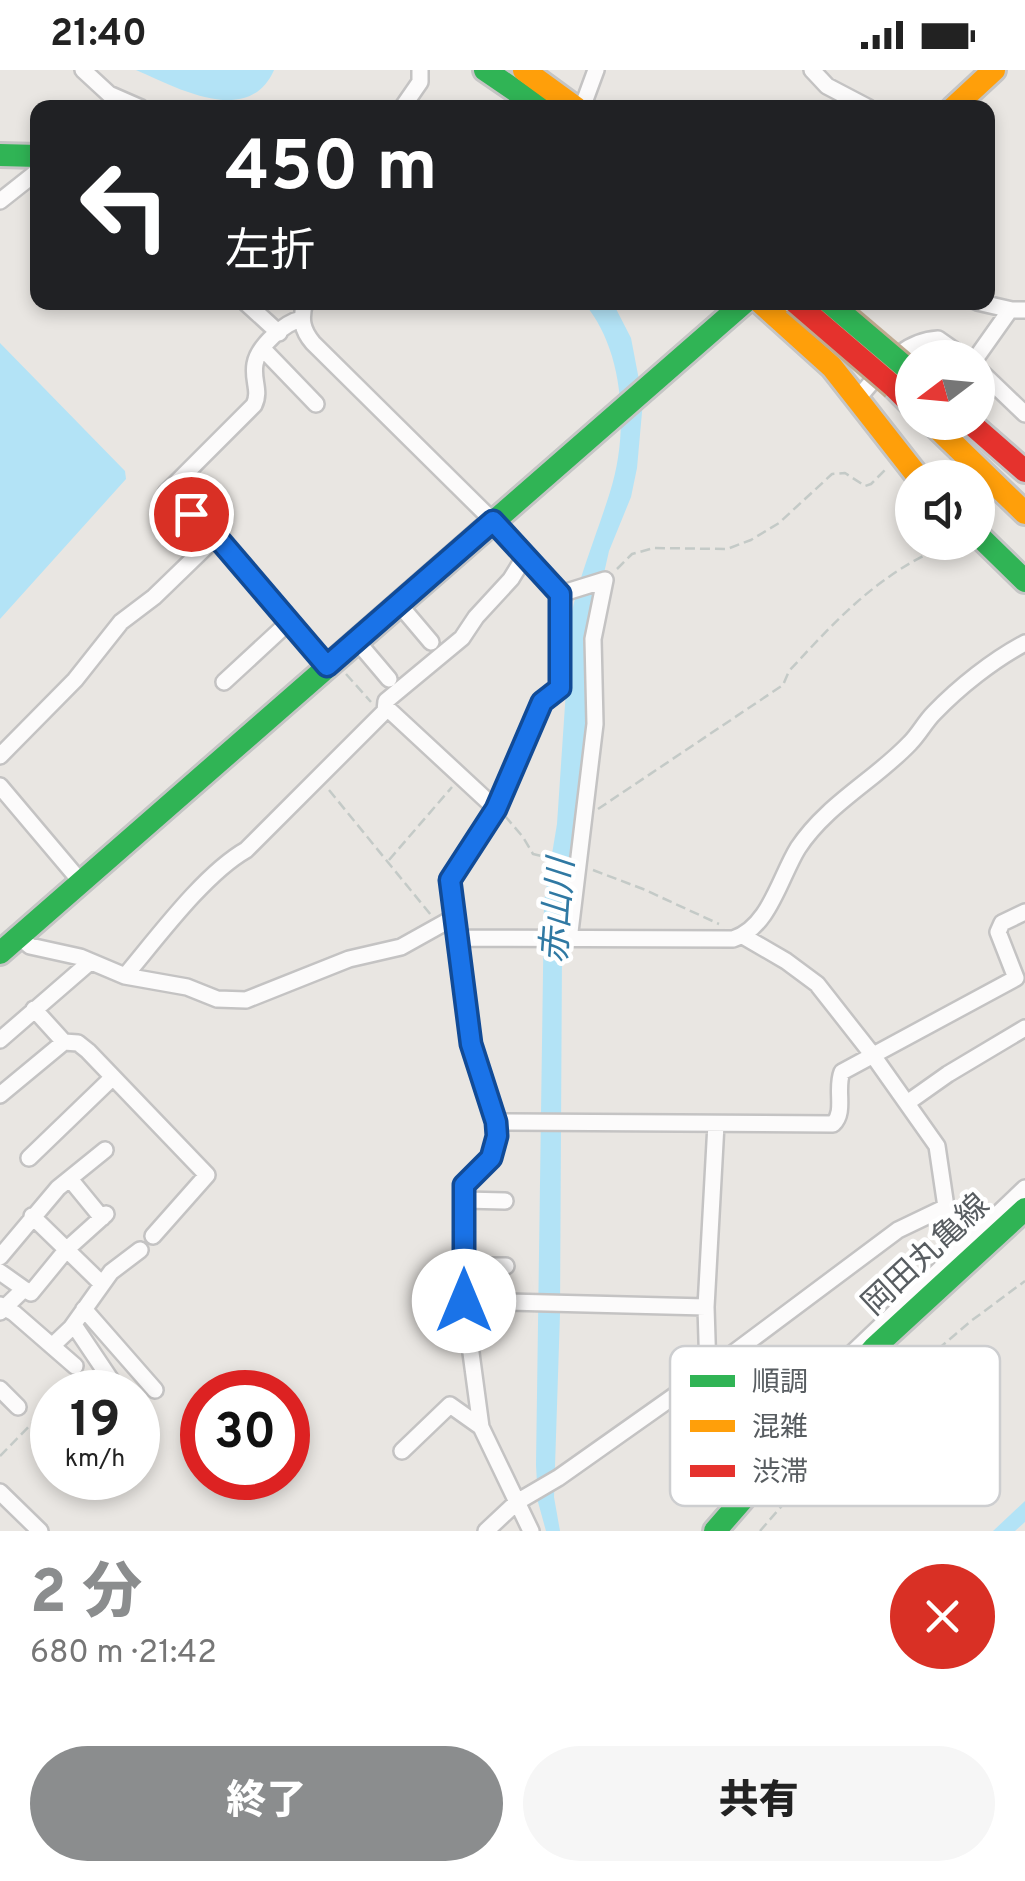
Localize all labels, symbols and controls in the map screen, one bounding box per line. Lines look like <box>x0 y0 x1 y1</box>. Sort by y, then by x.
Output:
text: 21:40 <box>50 11 147 60</box>
text: 450 m <box>225 126 437 215</box>
icon: left <box>60 140 190 270</box>
text: 左折 <box>225 225 315 282</box>
north arrow <box>895 340 995 440</box>
map controls <box>895 340 995 560</box>
button: sound <box>895 460 995 560</box>
pin <box>149 472 234 557</box>
icon: arrive <box>164 487 219 542</box>
water label: 赤山川 <box>534 853 586 965</box>
street label: 岡田丸亀線 <box>855 1187 999 1325</box>
position arrow <box>412 1249 516 1353</box>
legend <box>670 1346 1000 1506</box>
text: 順調 <box>752 1366 808 1402</box>
speed limit sign: 30 <box>180 1370 310 1500</box>
text: 19 <box>70 1391 120 1454</box>
text: 混雑 <box>752 1411 808 1447</box>
text: km/h <box>65 1444 125 1476</box>
text: 渋滞 <box>752 1456 808 1492</box>
text: 2 分 <box>30 1558 142 1634</box>
button: close <box>890 1564 995 1669</box>
text: 680 m · 21:42 <box>30 1634 217 1674</box>
button: 終了 <box>30 1746 503 1861</box>
button: 共有 <box>523 1746 995 1861</box>

